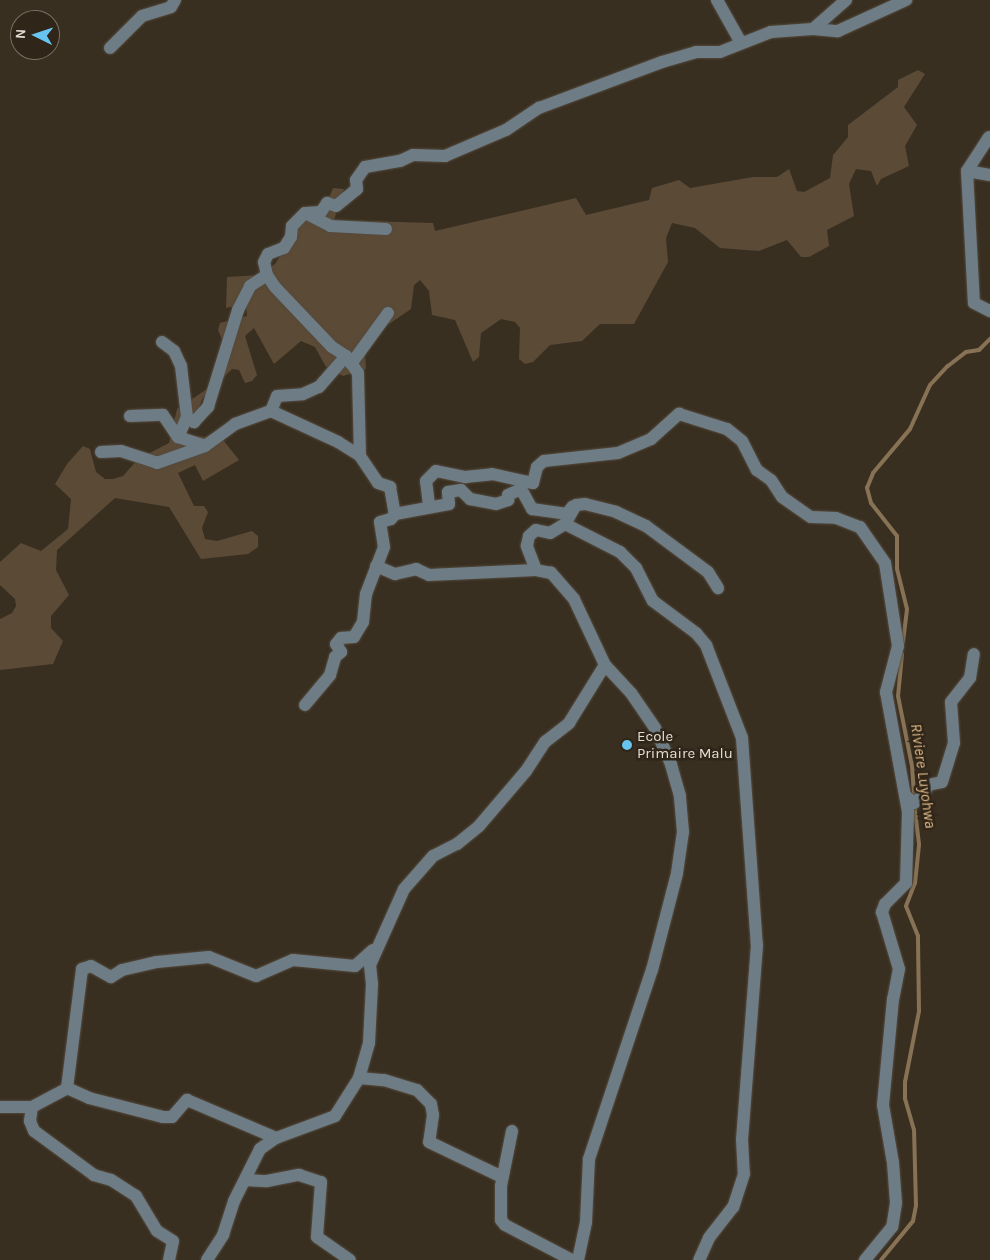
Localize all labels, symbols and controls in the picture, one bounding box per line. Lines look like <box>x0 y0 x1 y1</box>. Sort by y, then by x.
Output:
north arrow <box>10 10 60 60</box>
text: N <box>12 28 29 40</box>
water label: Riviere Luyohwa <box>906 722 940 830</box>
place label: Ecole Primaire Malu <box>637 727 733 762</box>
marker: Ecole Primaire Malu <box>621 739 633 751</box>

